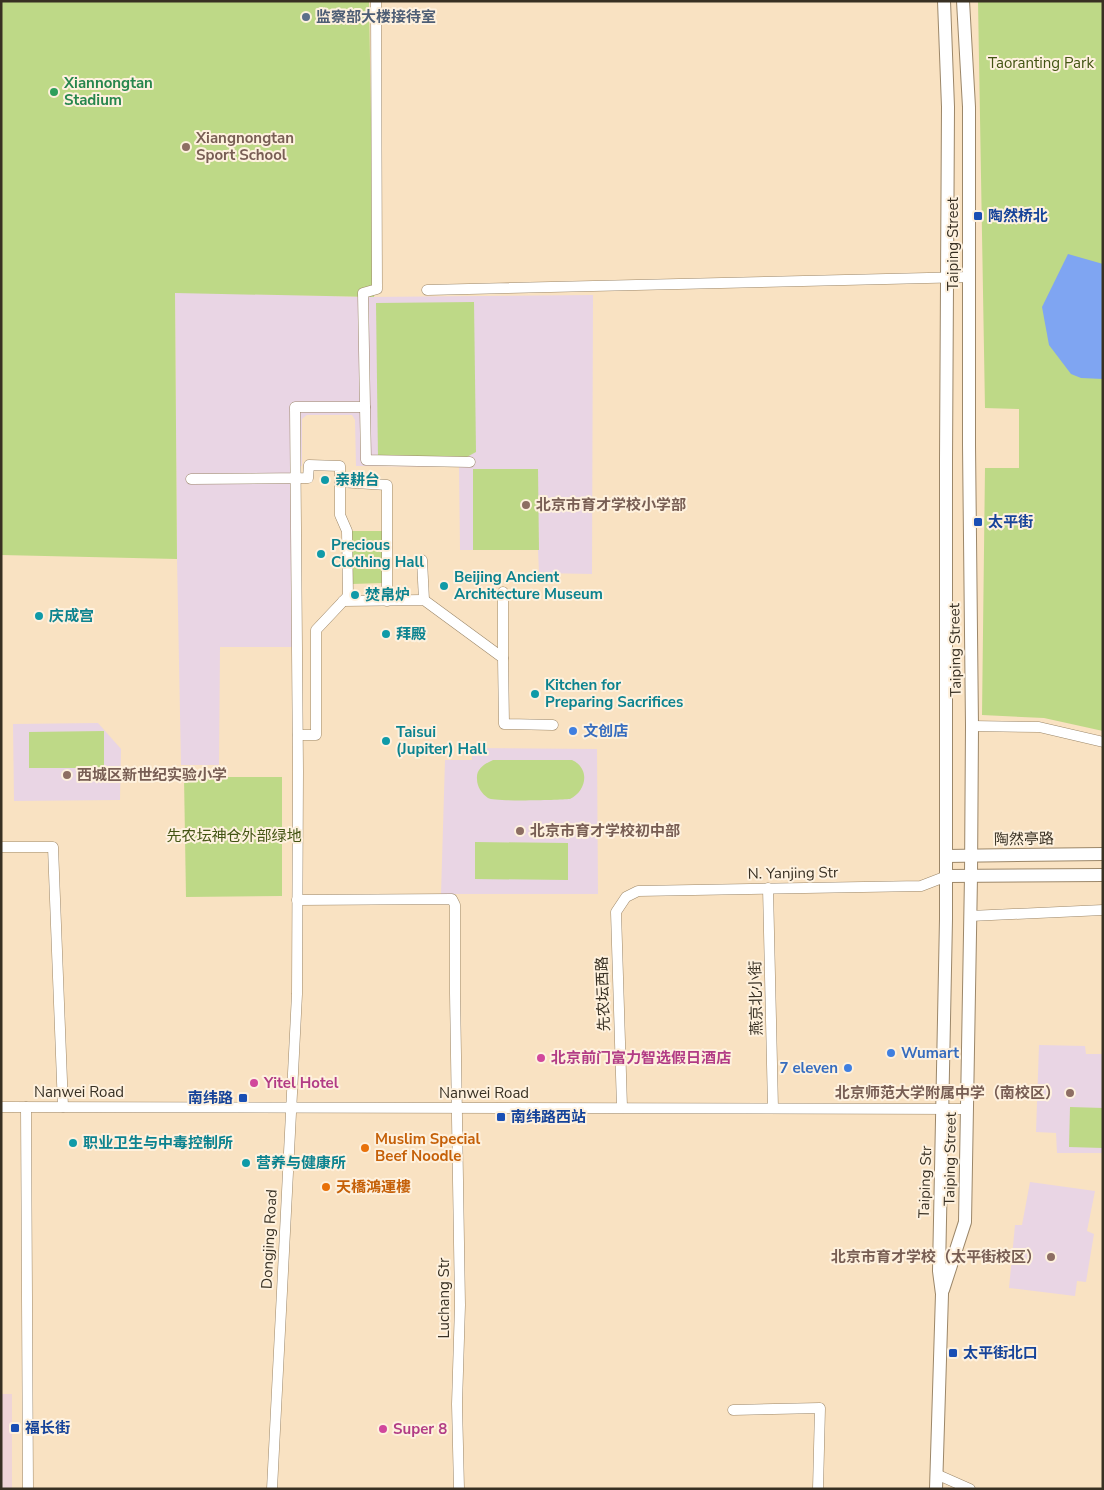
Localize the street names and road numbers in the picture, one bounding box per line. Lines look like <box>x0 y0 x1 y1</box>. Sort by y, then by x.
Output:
street label: Taiping Street <box>943 196 963 291</box>
street label: Taiping Street <box>944 602 966 697</box>
street label: 陶然亭路 <box>994 828 1054 850</box>
street label: N. Yanjing Str <box>748 862 839 884</box>
street label: 先农坛西路 <box>592 956 614 1032</box>
street label: 燕京北小街 <box>745 960 767 1036</box>
street label: Nanwei Road <box>34 1082 124 1102</box>
street label: Nanwei Road <box>439 1083 529 1103</box>
street label: Taiping Street <box>939 1111 961 1206</box>
street label: Taiping Str <box>914 1145 936 1219</box>
street label: Dongjing Road <box>256 1189 282 1289</box>
street label: Luchang Str <box>434 1257 454 1338</box>

